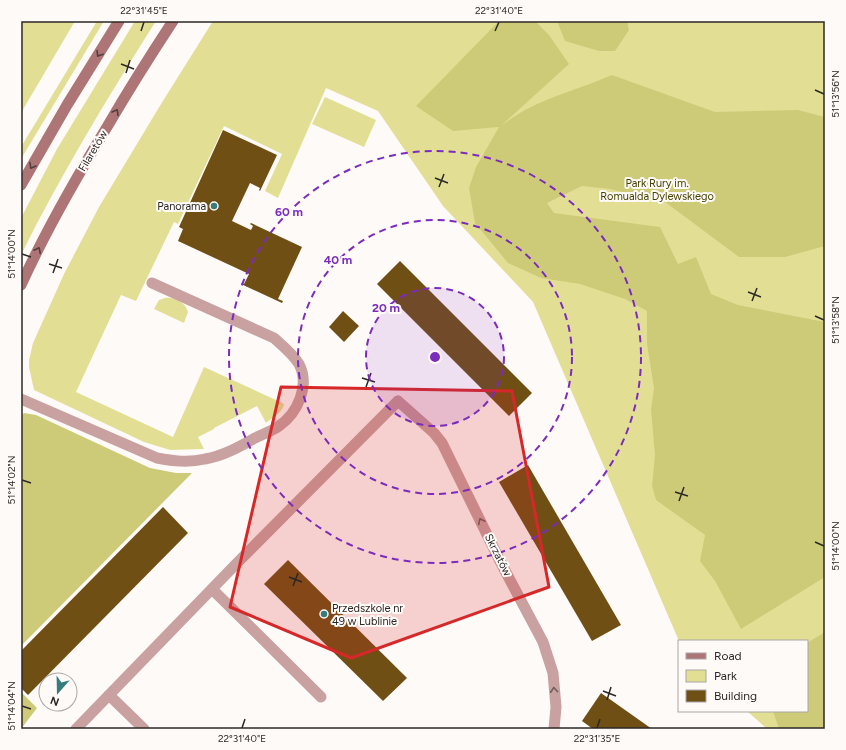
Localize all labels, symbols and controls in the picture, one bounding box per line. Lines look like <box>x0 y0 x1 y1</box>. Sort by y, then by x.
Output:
text: 22°31'45"E <box>120 4 168 17</box>
text: 22°31'40"E <box>475 4 523 17</box>
one-way arrow <box>96 50 104 57</box>
text: 51°13'56"N <box>829 70 842 118</box>
one-way arrow <box>111 109 118 116</box>
street label: Filaretów <box>76 128 110 174</box>
one-way arrow <box>30 162 37 169</box>
park label: Park Rury im. Romualda Dylewskiego <box>600 177 714 203</box>
place label: Panorama <box>157 200 206 213</box>
marker: Panorama <box>209 201 219 211</box>
text: 60 m <box>275 205 303 219</box>
text: 51°14'00"N <box>5 229 18 279</box>
one-way arrow <box>33 247 41 254</box>
text: 40 m <box>324 253 352 267</box>
text: 51°13'58"N <box>829 296 842 344</box>
text: 20 m <box>372 301 400 315</box>
centre of rings <box>428 350 442 364</box>
text: 51°14'02"N <box>5 456 18 504</box>
one-way arrow <box>478 518 486 525</box>
text: 51°14'00"N <box>829 521 842 571</box>
street label: Skrzatów <box>482 532 514 579</box>
place label: Przedszkole nr 49 w Lublinie <box>332 602 403 628</box>
marker: Przedszkole nr 49 w Lublinie <box>319 609 329 619</box>
legend <box>678 640 808 712</box>
text: Road <box>714 649 742 663</box>
text: Park <box>714 669 737 683</box>
north arrow <box>38 672 78 712</box>
text: 51°14'04"N <box>5 681 18 731</box>
one-way arrow <box>550 687 559 693</box>
text: Building <box>714 689 757 703</box>
text: N <box>49 693 61 708</box>
text: 22°31'40"E <box>218 732 266 745</box>
text: 22°31'35"E <box>574 732 620 745</box>

